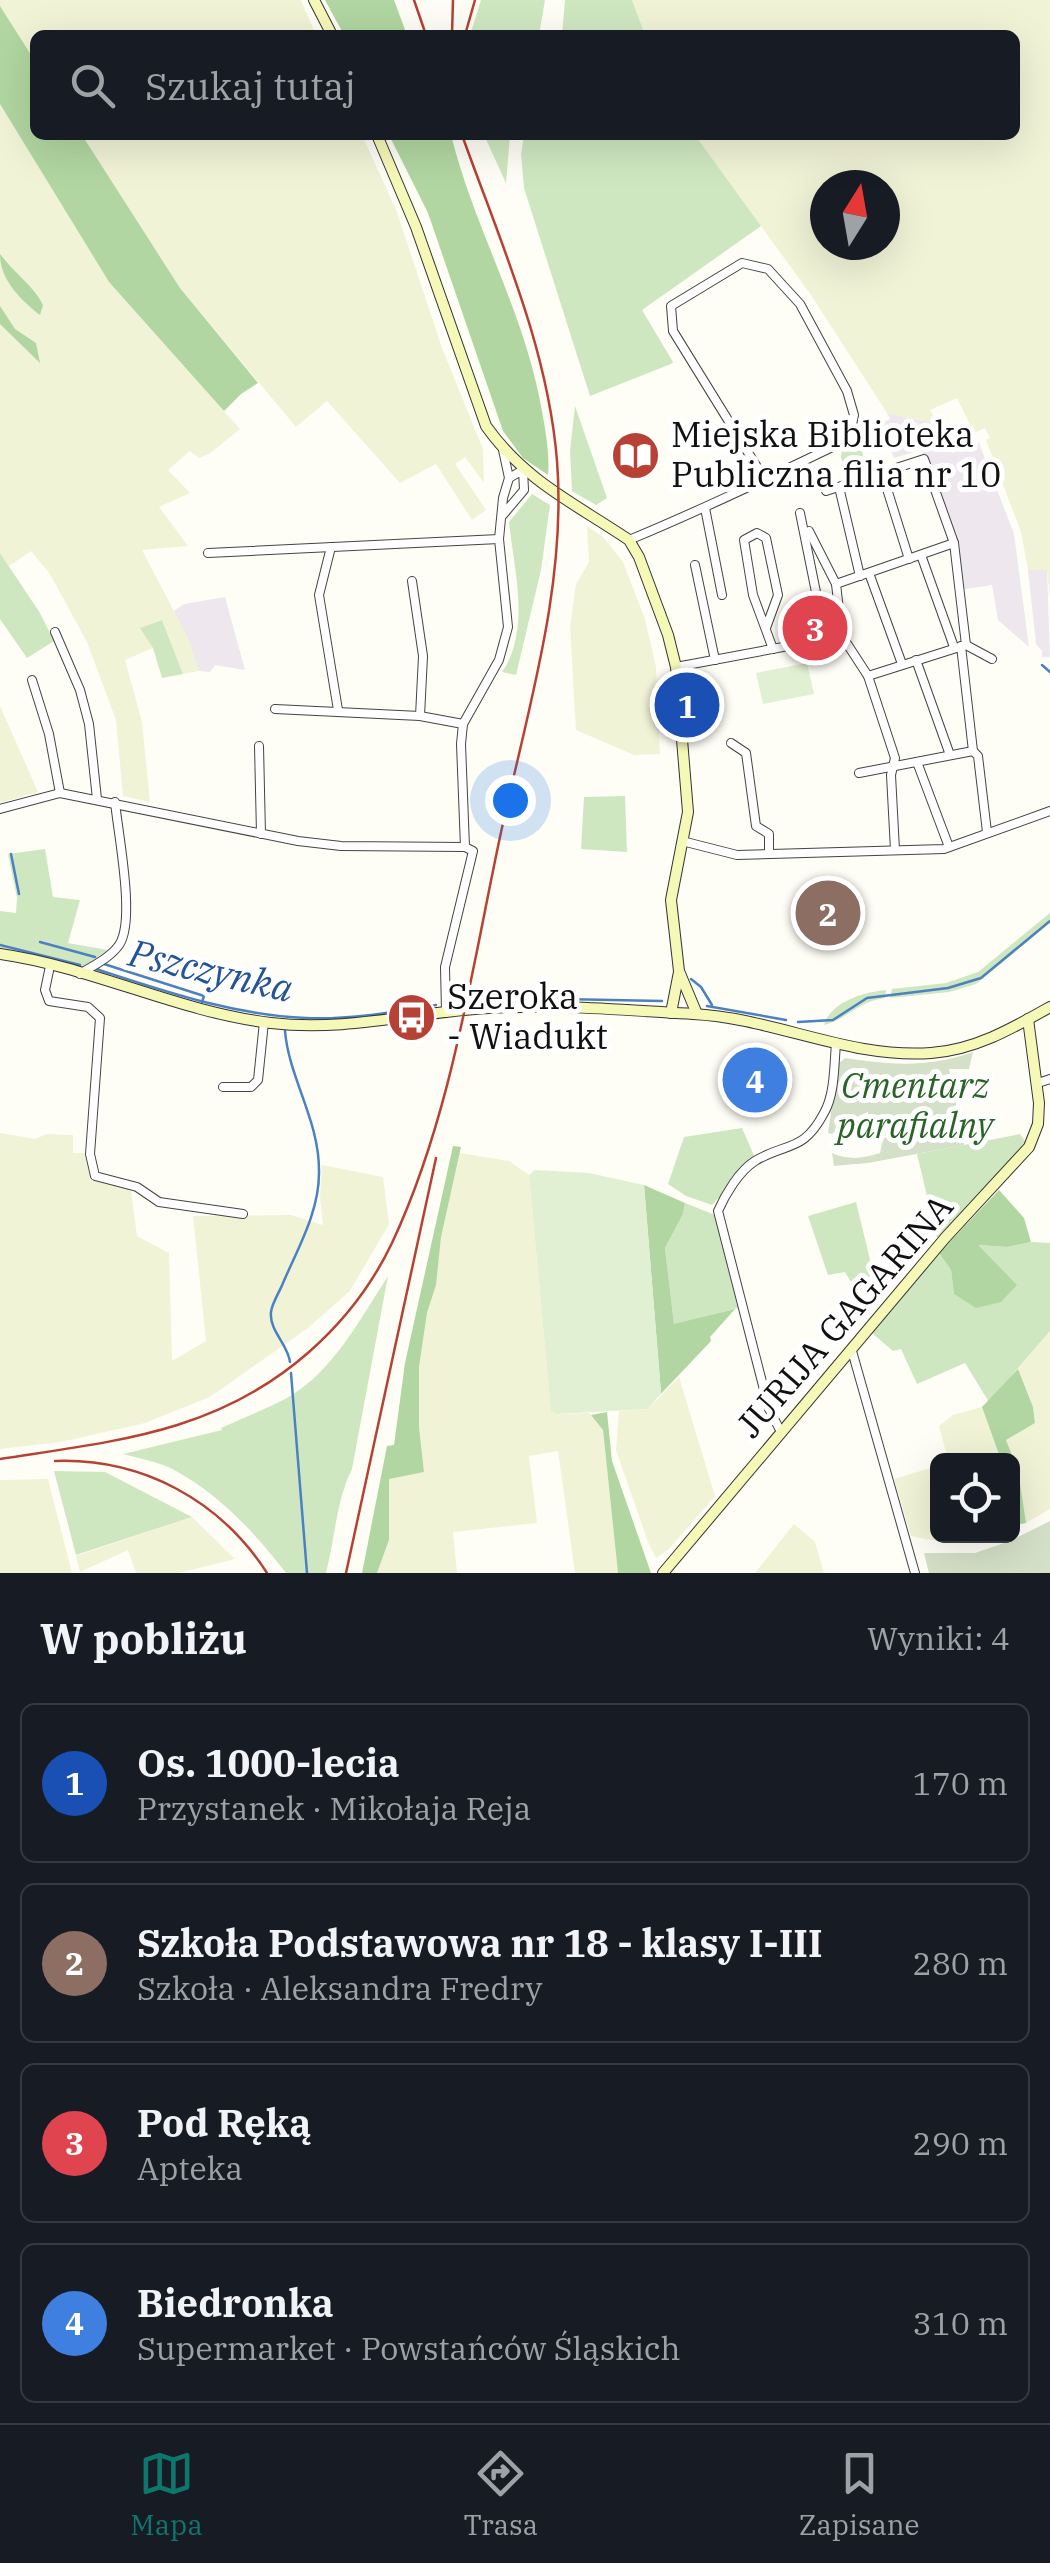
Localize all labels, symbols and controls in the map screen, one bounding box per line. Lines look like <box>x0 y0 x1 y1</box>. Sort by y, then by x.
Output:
search box <box>30 30 1020 140</box>
icon: search <box>65 58 120 113</box>
text: Szukaj tutaj <box>145 61 356 110</box>
north arrow <box>810 170 900 260</box>
place label: Miejska Biblioteka Publiczna filia nr 10 <box>671 411 1001 497</box>
library icon: Miejska Biblioteka Publiczna filia nr 10 <box>610 429 662 481</box>
pin: 3 <box>782 590 848 666</box>
pin: 1 <box>654 668 720 742</box>
your location <box>485 775 536 826</box>
pin: 2 <box>796 876 860 950</box>
water label: Pszczynka <box>124 927 298 1012</box>
place label: Szeroka - Wiadukt <box>447 973 608 1059</box>
bus stop icon: Szeroka - Wiadukt <box>386 991 438 1043</box>
pin: 4 <box>722 1042 788 1118</box>
park label: Cmentarz parafialny <box>834 1062 996 1148</box>
street label: JURIJA GAGARINA <box>726 1184 963 1447</box>
map controls <box>930 1453 1020 1543</box>
button: locate <box>930 1453 1020 1543</box>
text: W pobliżu <box>40 1611 247 1666</box>
text: Wyniki: 4 <box>867 1617 1010 1659</box>
text: Os. 1000-lecia <box>137 1738 400 1787</box>
text: 1 <box>65 1762 84 1804</box>
text: 170 m <box>912 1762 1008 1804</box>
text: Przystanek · Mikołaja Reja <box>137 1787 531 1829</box>
text: Szkoła Podstawowa nr 18 - klasy I-III <box>137 1918 823 1967</box>
text: 2 <box>65 1942 84 1984</box>
text: 280 m <box>912 1942 1008 1984</box>
text: Szkoła · Aleksandra Fredry <box>137 1967 542 2009</box>
text: Pod Ręką <box>137 2098 311 2147</box>
text: 3 <box>65 2122 84 2164</box>
text: 290 m <box>912 2122 1008 2164</box>
text: Apteka <box>137 2147 243 2189</box>
text: Biedronka <box>137 2278 334 2327</box>
text: 4 <box>65 2302 84 2344</box>
text: 310 m <box>912 2302 1008 2344</box>
text: Supermarket · Powstańców Śląskich <box>137 2327 681 2369</box>
tab: Mapa <box>130 2446 203 2543</box>
tab: Trasa <box>463 2446 538 2543</box>
tab: Zapisane <box>799 2446 920 2543</box>

